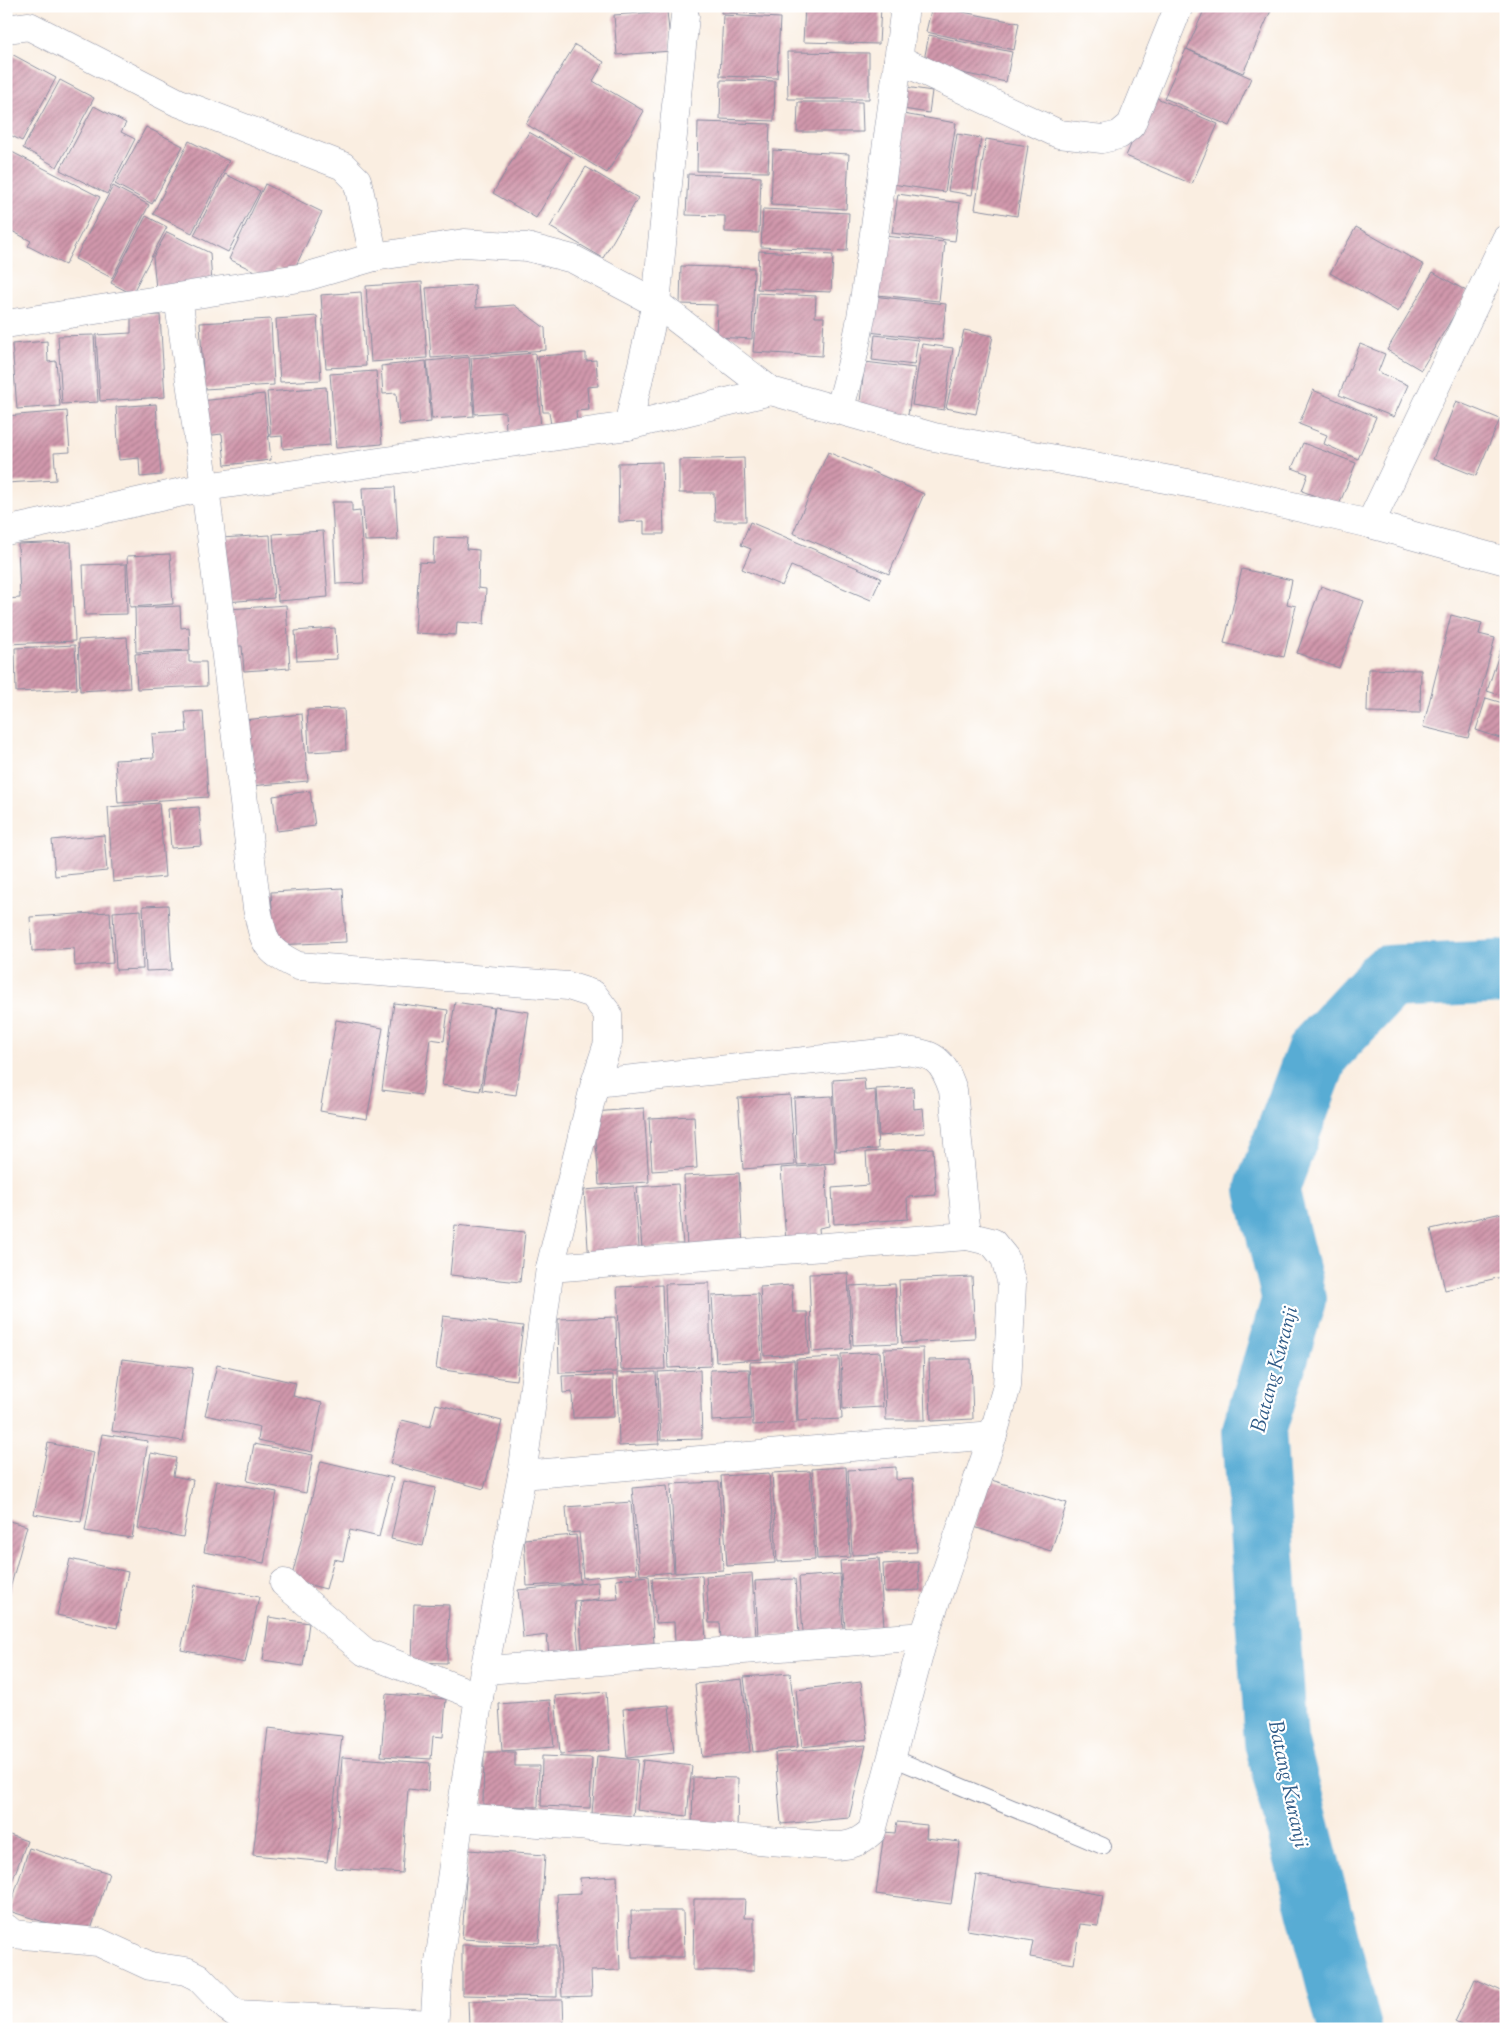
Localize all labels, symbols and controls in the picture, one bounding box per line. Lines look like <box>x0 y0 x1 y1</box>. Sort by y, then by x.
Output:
water label: Batang Kuranji <box>1245 1303 1307 1436</box>
water label: Batang Kuranji <box>1259 1718 1315 1851</box>

